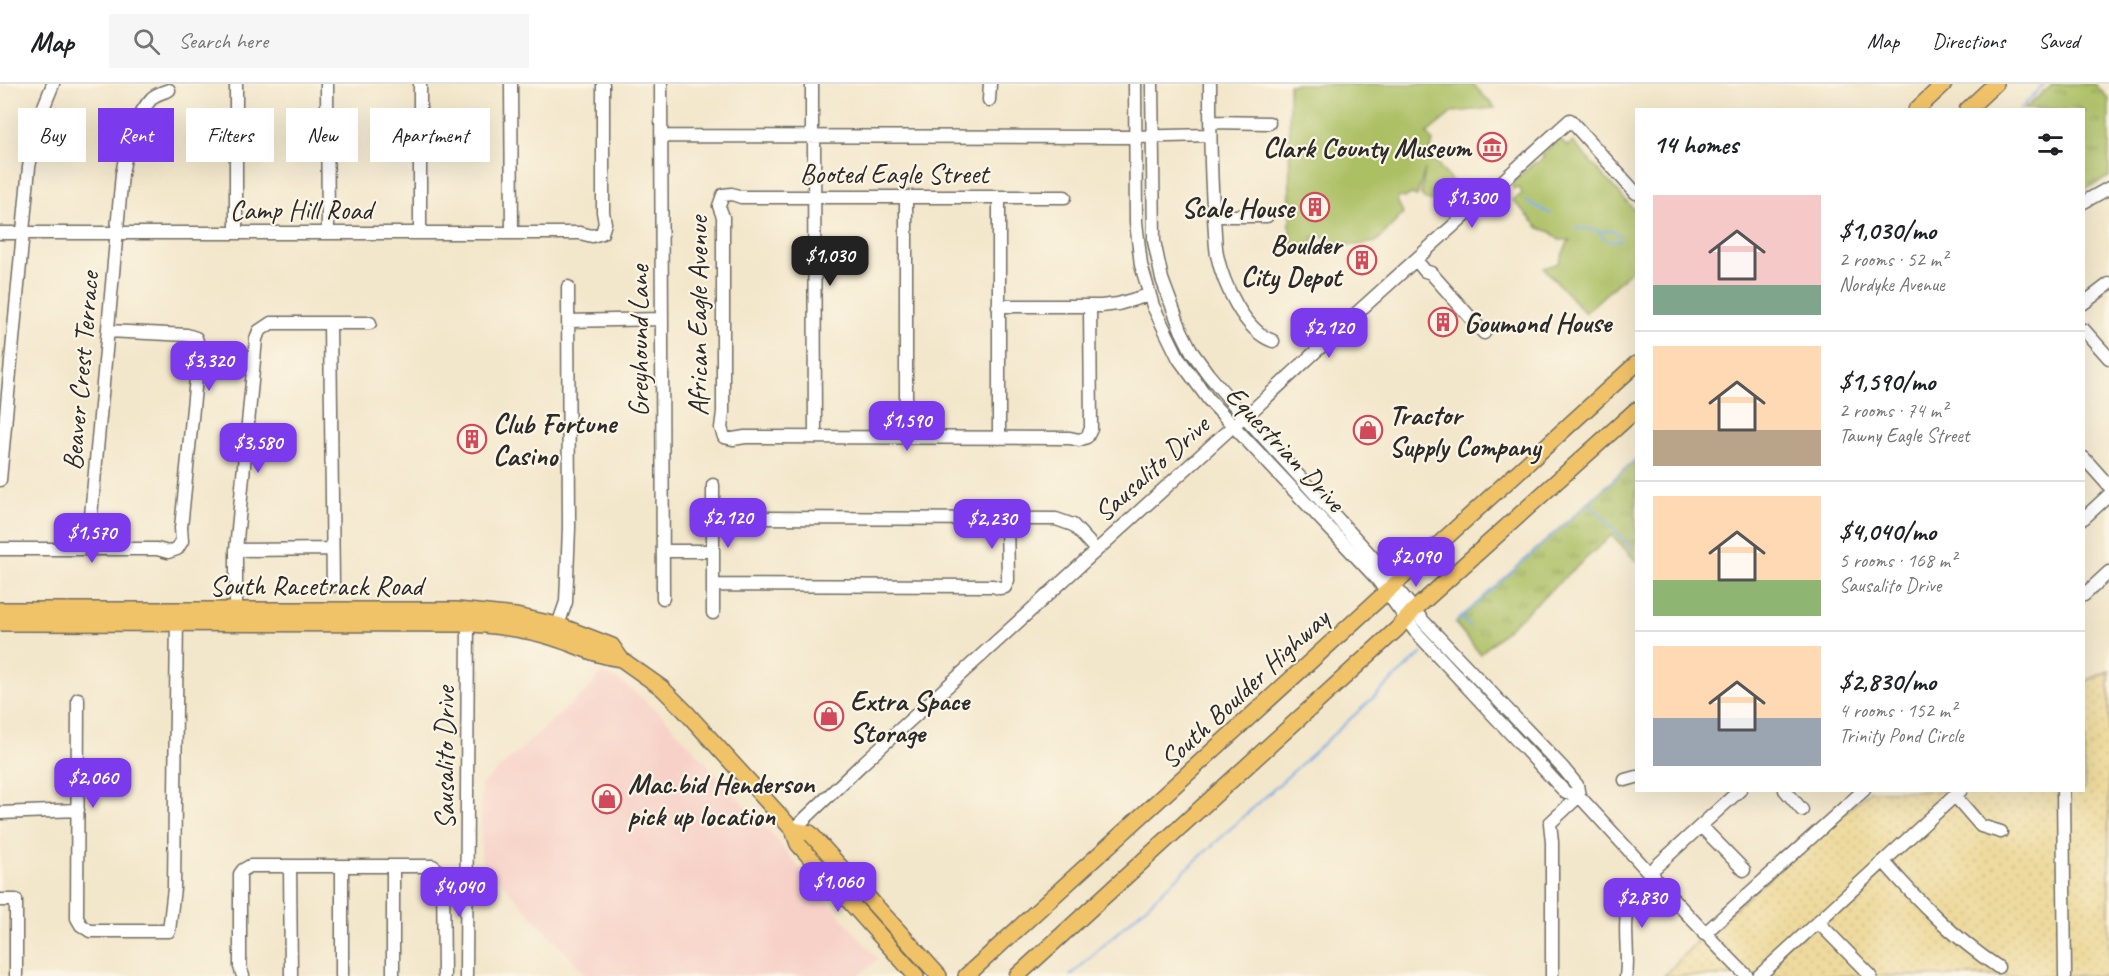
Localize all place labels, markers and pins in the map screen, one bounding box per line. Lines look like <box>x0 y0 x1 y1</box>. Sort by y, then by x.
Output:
place label: Clark County Museum <box>1263 130 1473 165</box>
museum icon: Clark County Museum <box>1476 131 1508 163</box>
pin: $1,300 <box>1423 178 1521 229</box>
place label: Scale House <box>1181 190 1297 225</box>
building icon: Scale House <box>1299 191 1331 223</box>
place label: Boulder City Depot <box>1241 227 1344 295</box>
pin: $1,030 <box>781 236 879 287</box>
building icon: Boulder City Depot <box>1346 244 1378 276</box>
place label: Goumond House <box>1464 305 1614 340</box>
building icon: Goumond House <box>1427 306 1459 338</box>
pin: $2,120 <box>1280 308 1378 359</box>
pin: $3,320 <box>160 341 258 392</box>
place label: Tractor Supply Company <box>1389 397 1543 465</box>
pin: $1,590 <box>858 401 956 452</box>
place label: Club Fortune Casino <box>493 406 618 473</box>
shop icon: Tractor Supply Company <box>1352 414 1384 446</box>
pin: $3,580 <box>209 423 307 474</box>
building icon: Club Fortune Casino <box>456 423 488 455</box>
pin: $2,120 <box>679 498 777 549</box>
pin: $2,230 <box>943 499 1041 550</box>
pin: $1,570 <box>43 513 141 564</box>
pin: $2,090 <box>1367 537 1465 588</box>
place label: Extra Space Storage <box>850 683 971 750</box>
shop icon: Extra Space Storage <box>813 700 845 732</box>
pin: $2,060 <box>44 758 142 809</box>
place label: Mac.bid Henderson pick up location <box>628 766 815 833</box>
shop icon: Mac.bid Henderson pick up location <box>591 783 623 815</box>
pin: $1,060 <box>789 862 887 913</box>
pin: $4,040 <box>410 867 508 918</box>
pin: $2,830 <box>1593 878 1691 929</box>

